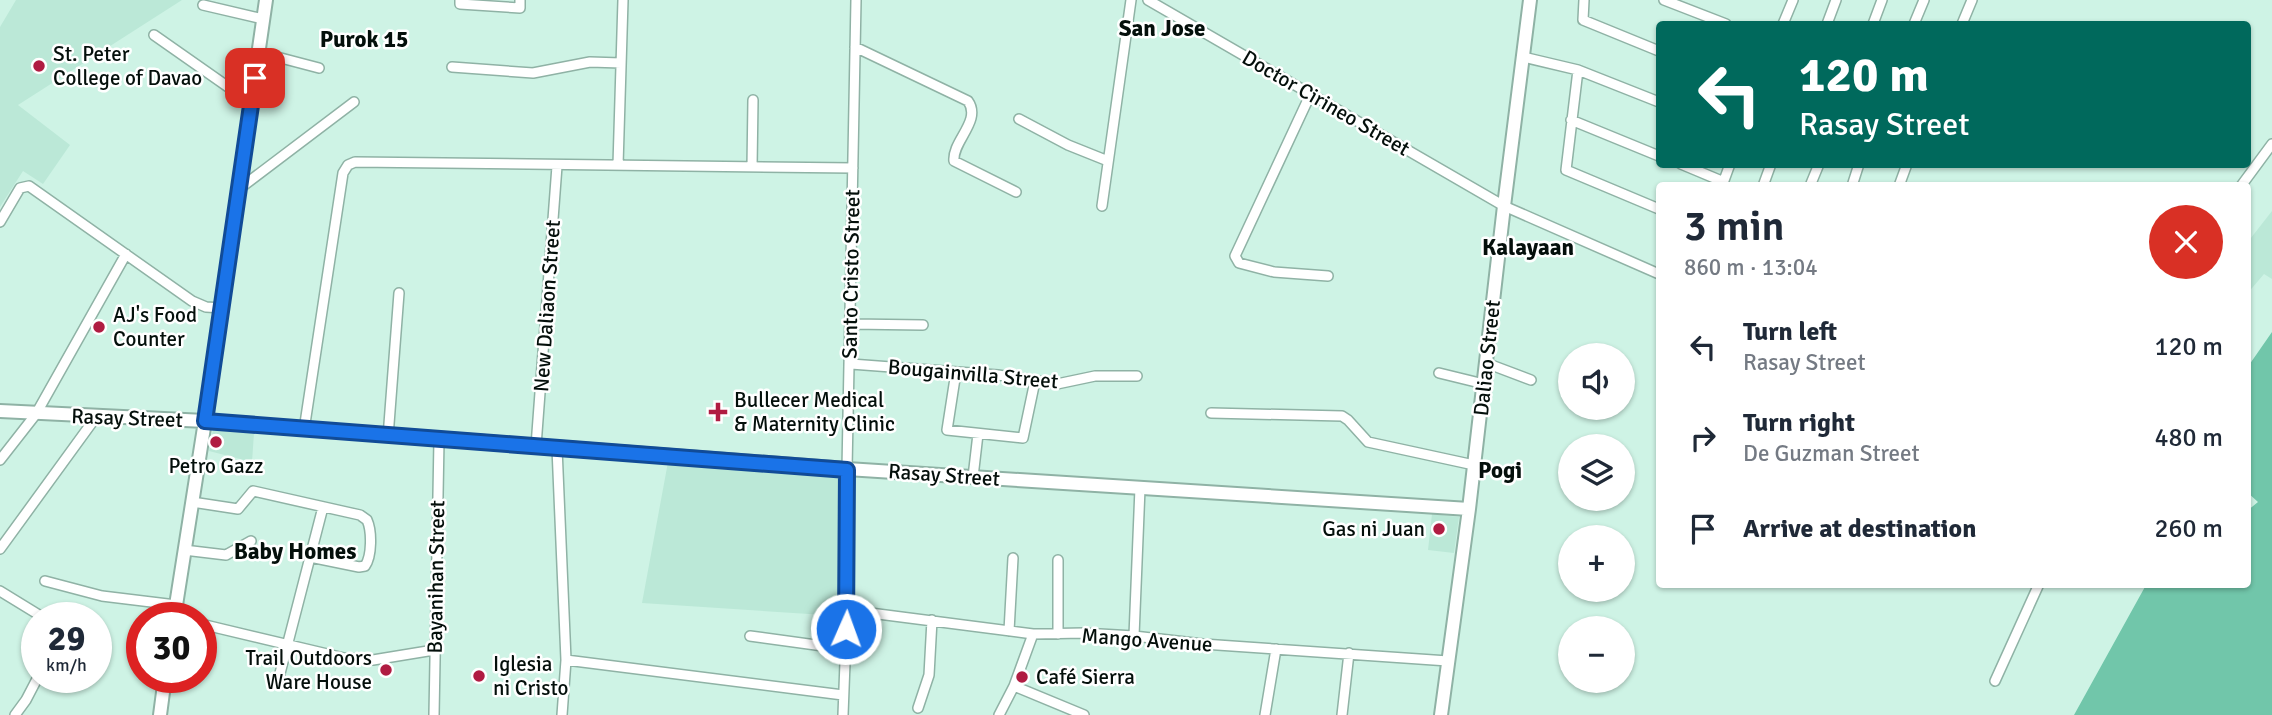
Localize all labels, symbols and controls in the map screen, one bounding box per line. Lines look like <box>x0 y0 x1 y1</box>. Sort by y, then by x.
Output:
district label: San Jose <box>1119 14 1205 43</box>
district label: Purok 15 <box>320 25 408 54</box>
place label: St. Peter College of Davao <box>53 41 202 91</box>
street label: Doctor Cirineo Street <box>1238 44 1414 162</box>
text: 120 m <box>1799 45 1929 105</box>
pin <box>225 48 285 108</box>
icon: left <box>1684 49 1775 140</box>
marker: St. Peter College of Davao <box>31 58 47 74</box>
icon: arrive <box>236 59 274 97</box>
text: Rasay Street <box>1799 105 1969 144</box>
street label: Santo Cristo Street <box>837 189 865 359</box>
text: 3 min <box>1684 201 1785 252</box>
button: close <box>2149 205 2223 279</box>
street label: New Daliaon Street <box>528 219 566 393</box>
district label: Kalayaan <box>1482 233 1574 262</box>
text: 860 m · 13:04 <box>1684 253 1818 282</box>
street label: Daliao Street <box>1468 299 1506 417</box>
place label: AJ's Food Counter <box>113 302 197 352</box>
text: Turn left <box>1743 316 1837 348</box>
marker: AJ's Food Counter <box>91 319 107 335</box>
icon: left <box>1684 328 1722 366</box>
text: 120 m <box>2154 331 2223 363</box>
map controls <box>1558 343 1635 693</box>
button: sound <box>1558 343 1635 420</box>
text: Rasay Street <box>1743 348 1865 377</box>
street label: Bougainvilla Street <box>887 354 1059 394</box>
place label: Bullecer Medical & Maternity Clinic <box>734 387 895 437</box>
marker: Bullecer Medical & Maternity Clinic <box>708 402 728 422</box>
street label: Rasay Street <box>71 403 183 433</box>
text: Turn right <box>1743 407 1855 439</box>
icon: right <box>1684 419 1722 457</box>
text: 480 m <box>2154 422 2223 454</box>
marker: Petro Gazz <box>208 434 224 450</box>
button: layers <box>1558 434 1635 511</box>
text: De Guzman Street <box>1743 439 1920 468</box>
place label: Petro Gazz <box>169 453 263 479</box>
district label: Pogi <box>1478 456 1522 485</box>
street label: Rasay Street <box>887 458 1001 492</box>
street label: Bayanihan Street <box>422 500 450 654</box>
icon: arrive <box>1684 510 1722 548</box>
text: Arrive at destination <box>1743 513 1976 545</box>
text: 260 m <box>2154 513 2223 545</box>
place label: Gas ni Juan <box>1322 516 1425 542</box>
marker: Gas ni Juan <box>1431 521 1447 537</box>
button: + <box>1558 525 1635 602</box>
district label: Baby Homes <box>234 537 356 566</box>
position arrow <box>809 592 883 666</box>
speed limit sign: 30 <box>126 602 217 693</box>
button: − <box>1558 616 1635 693</box>
text: 29 <box>48 617 85 660</box>
street label: Mango Avenue <box>1081 622 1213 658</box>
place label: Trail Outdoors Ware House <box>246 645 372 695</box>
place label: Iglesia ni Cristo <box>493 651 569 701</box>
text: km/h <box>46 654 87 676</box>
marker: Trail Outdoors Ware House <box>378 662 394 678</box>
place label: Café Sierra <box>1036 664 1135 690</box>
marker: Iglesia ni Cristo <box>471 668 487 684</box>
marker: Café Sierra <box>1014 669 1030 685</box>

